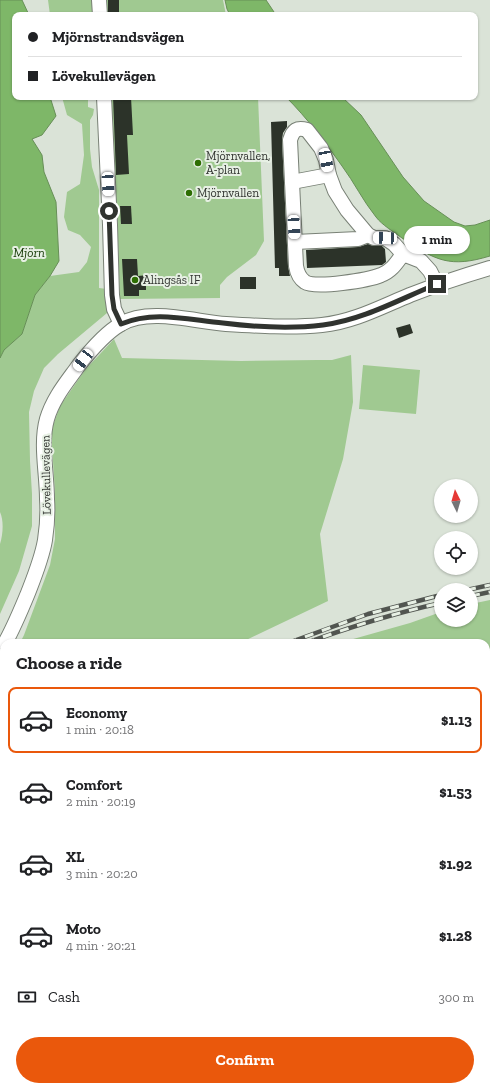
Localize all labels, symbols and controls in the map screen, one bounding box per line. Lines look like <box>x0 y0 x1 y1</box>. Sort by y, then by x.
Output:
text: Mjörnstrandsvägen <box>52 28 184 46</box>
text: Lövekullevägen <box>52 67 156 85</box>
car <box>318 147 334 173</box>
place label: Mjörnvallen, A-plan <box>206 149 270 177</box>
marker: Mjörnvallen, A-plan <box>193 158 203 168</box>
car <box>101 172 115 196</box>
place label: Mjörnvallen <box>197 186 259 201</box>
marker: Mjörnvallen <box>184 188 194 198</box>
route start <box>100 202 118 220</box>
car <box>287 215 301 239</box>
callout: 1 min <box>404 226 470 254</box>
car <box>373 232 397 244</box>
text: 1 min <box>422 232 452 247</box>
water label: Mjörn <box>13 245 45 260</box>
place label: Alingsås IF <box>143 273 201 287</box>
marker: Alingsås IF <box>130 275 140 285</box>
route end <box>428 275 446 293</box>
car <box>71 347 95 373</box>
street label: Lövekullevägen <box>38 435 54 515</box>
north arrow <box>434 479 478 523</box>
map controls <box>434 479 478 627</box>
button: locate <box>434 531 478 575</box>
button: layers <box>434 583 478 627</box>
text: Choose a ride <box>16 652 122 674</box>
icon: car <box>18 702 54 738</box>
text: Economy <box>66 704 127 722</box>
text: $1.13 <box>441 711 472 729</box>
text: 1 min · 20:18 <box>66 722 134 737</box>
icon: car <box>18 774 54 810</box>
text: Comfort <box>66 776 122 794</box>
text: $1.53 <box>439 783 472 801</box>
text: 2 min · 20:19 <box>66 794 136 809</box>
icon: car <box>18 846 54 882</box>
text: XL <box>66 848 84 866</box>
text: $1.92 <box>439 855 472 873</box>
text: 3 min · 20:20 <box>66 866 138 881</box>
icon: car <box>18 918 54 954</box>
text: Moto <box>66 920 101 938</box>
text: $1.28 <box>439 927 472 945</box>
text: 4 min · 20:21 <box>66 938 136 953</box>
icon: cash <box>16 986 38 1008</box>
text: Cash <box>48 988 80 1006</box>
text: 300 m <box>438 990 474 1005</box>
button: Confirm <box>16 1037 474 1083</box>

